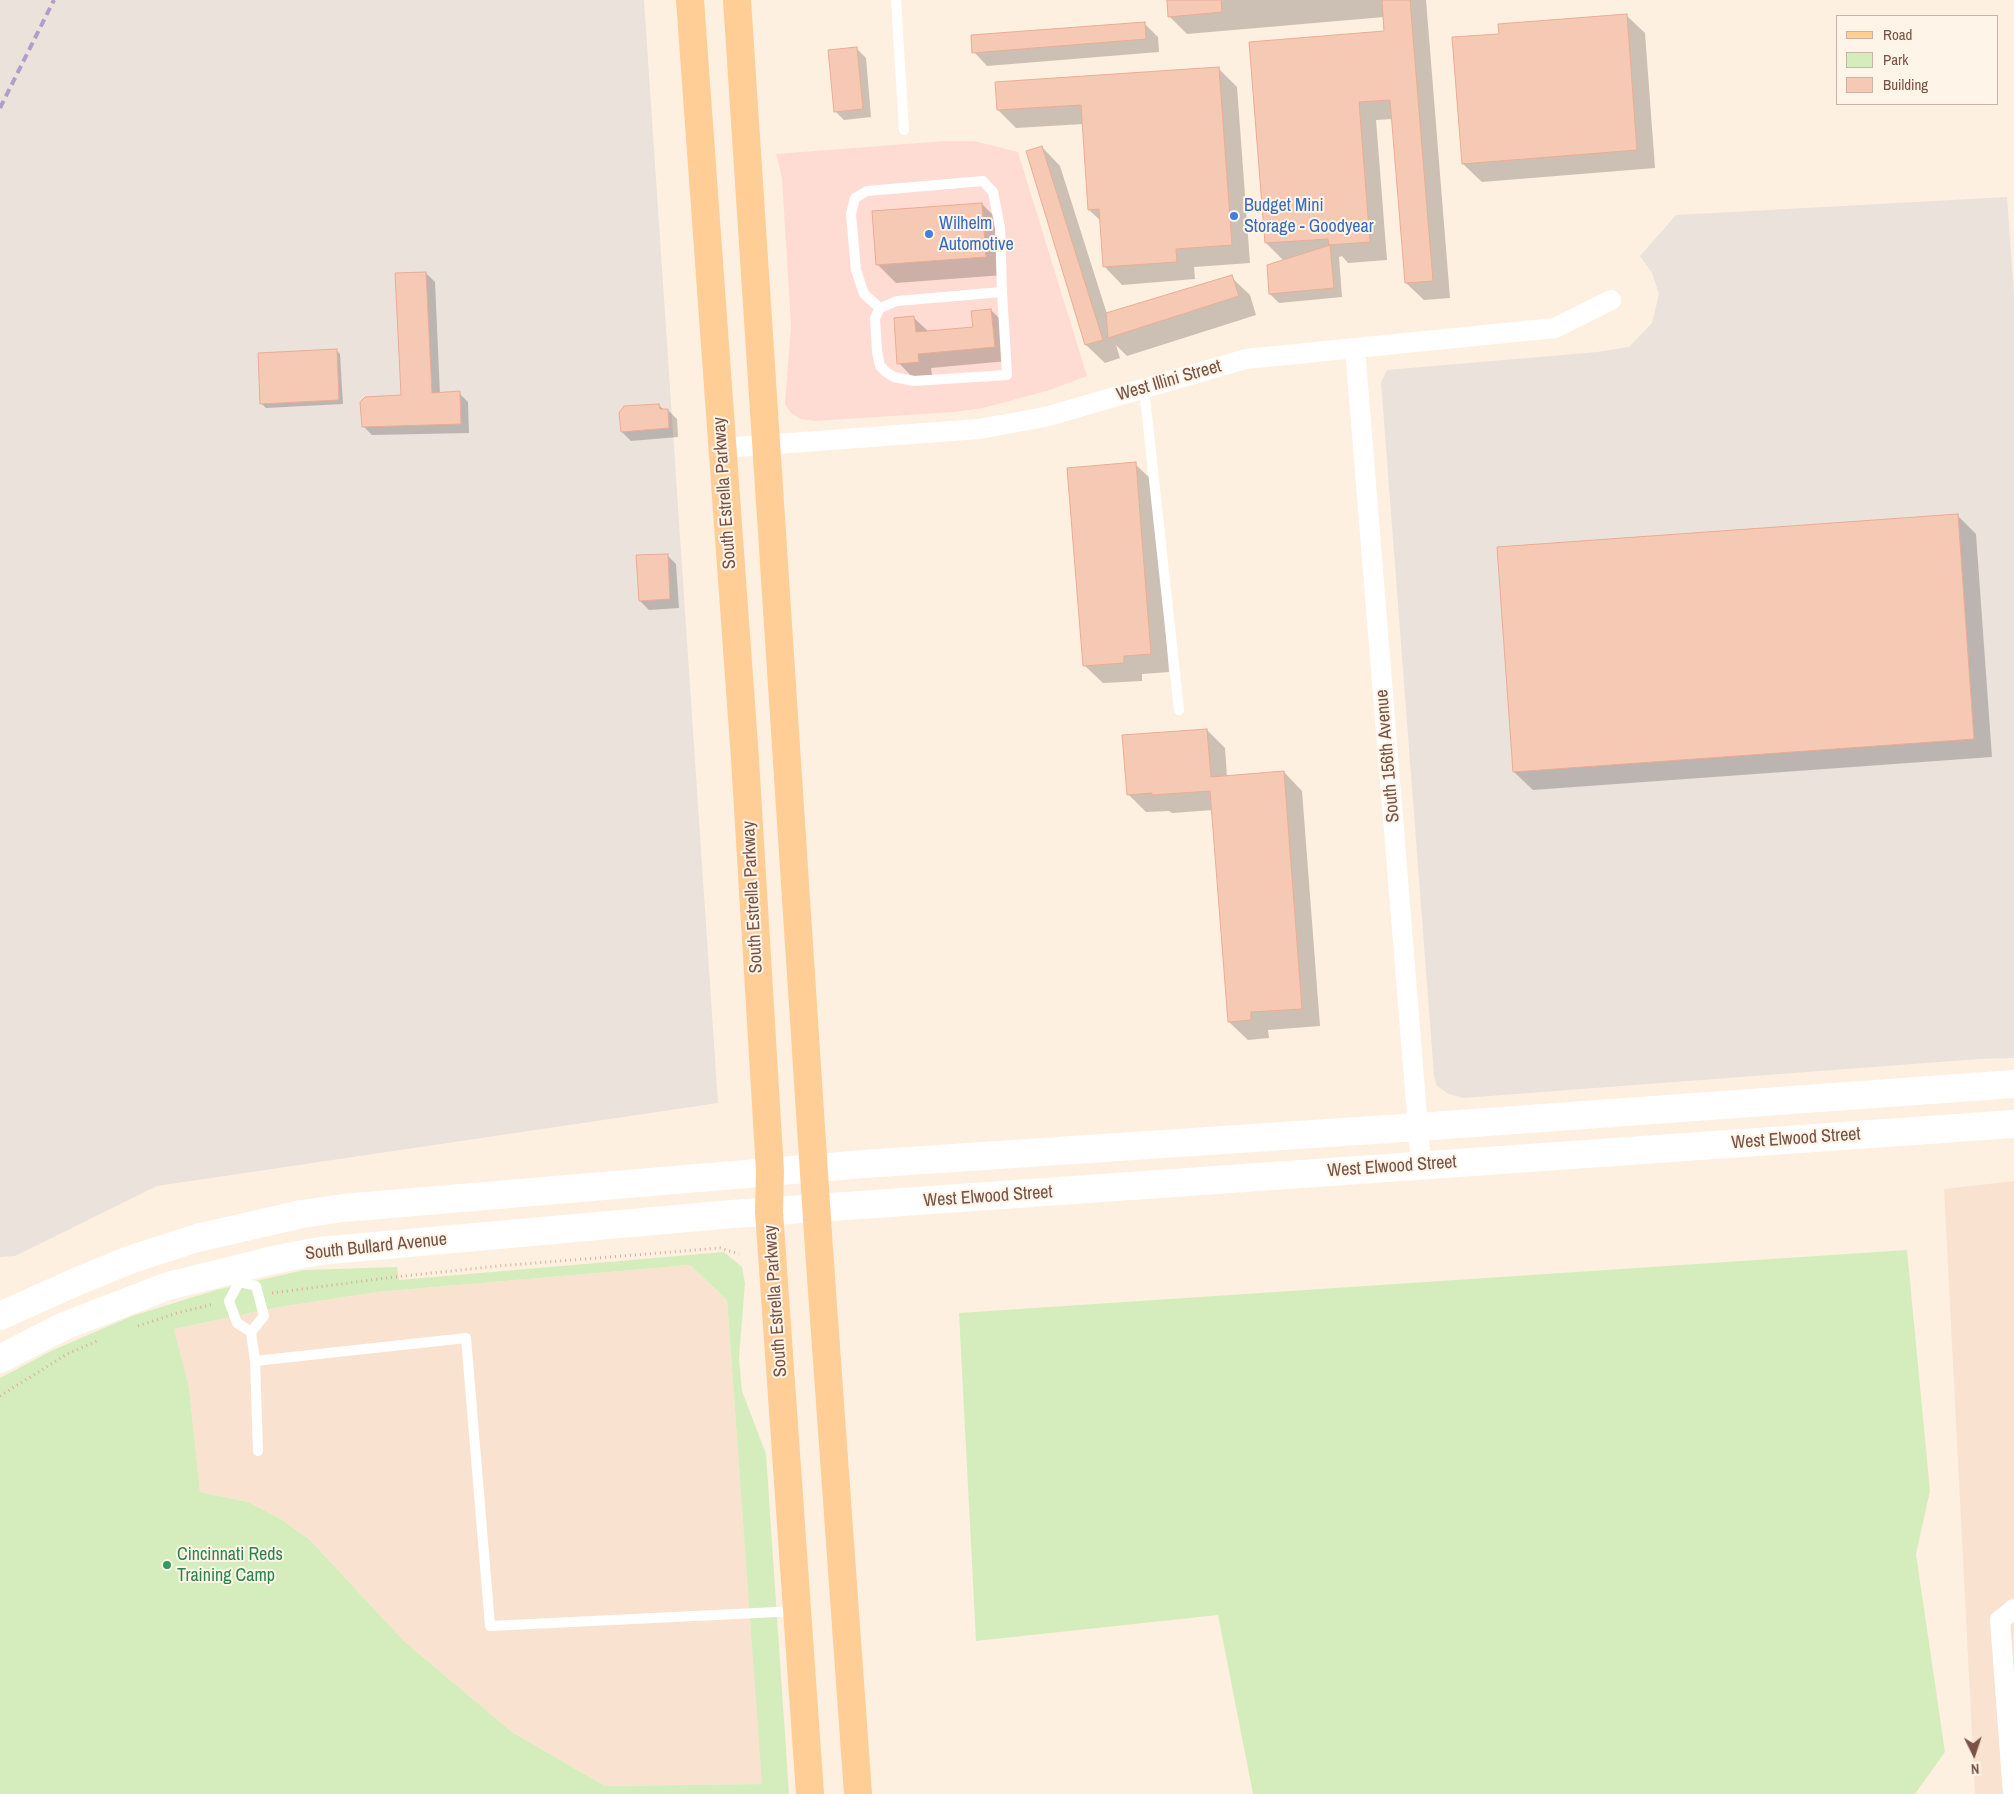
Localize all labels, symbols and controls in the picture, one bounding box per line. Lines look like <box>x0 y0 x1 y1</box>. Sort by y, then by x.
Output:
legend <box>1836 15 1999 105</box>
text: Road <box>1883 24 1912 45</box>
text: Park <box>1883 49 1908 70</box>
text: Building <box>1883 74 1928 95</box>
place label: Budget Mini Storage - Goodyear <box>1244 195 1374 238</box>
marker: Budget Mini Storage - Goodyear <box>1228 210 1240 222</box>
place label: Wilhelm Automotive <box>939 213 1014 255</box>
marker: Wilhelm Automotive <box>923 228 935 240</box>
street label: West Illini Street <box>1114 356 1224 406</box>
street label: South Estrella Parkway <box>709 416 741 570</box>
street label: South 156th Avenue <box>1371 689 1405 823</box>
street label: South Estrella Parkway <box>738 820 768 974</box>
street label: West Elwood Street <box>1731 1124 1861 1154</box>
street label: West Elwood Street <box>1327 1152 1457 1182</box>
street label: West Elwood Street <box>923 1182 1053 1212</box>
street label: South Estrella Parkway <box>760 1224 792 1378</box>
street label: South Bullard Avenue <box>304 1229 448 1265</box>
place label: Cincinnati Reds Training Camp <box>177 1544 283 1586</box>
marker: Cincinnati Reds Training Camp <box>161 1559 173 1571</box>
north arrow <box>1949 1729 1999 1779</box>
text: N <box>1970 1760 1980 1778</box>

